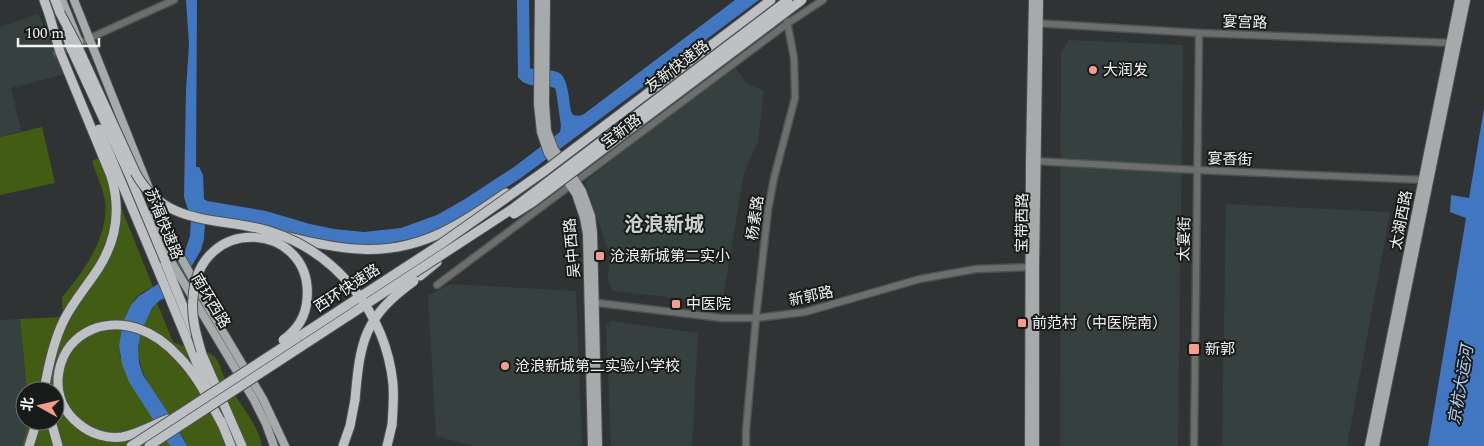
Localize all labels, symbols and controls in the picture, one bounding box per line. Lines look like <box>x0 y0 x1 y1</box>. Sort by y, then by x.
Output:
street label: 宴宫路 <box>1222 10 1268 35</box>
scale bar <box>18 15 99 47</box>
text: 100 m <box>25 22 64 45</box>
street label: 友新快速路 <box>640 35 714 98</box>
place label: 大润发 <box>1103 59 1148 82</box>
marker: 大润发 <box>1087 64 1099 76</box>
street label: 宝新路 <box>596 109 646 154</box>
street label: 宴香街 <box>1207 147 1253 172</box>
street label: 苏福快速路 <box>139 185 188 263</box>
street label: 太湖西路 <box>1384 188 1419 252</box>
street label: 宝带西路 <box>1010 193 1035 253</box>
street label: 杨素路 <box>741 194 770 242</box>
district label: 沧浪新城 <box>624 210 704 240</box>
street label: 太宴街 <box>1173 216 1196 262</box>
street label: 吴中西路 <box>558 217 587 279</box>
place label: 沧浪新城第二实小 <box>610 245 730 268</box>
marker: 沧浪新城第二实小 <box>594 250 606 262</box>
street label: 西环快速路 <box>310 258 385 318</box>
street label: 南环西路 <box>185 270 236 333</box>
street label: 新郭路 <box>787 281 836 312</box>
place label: 中医院 <box>686 293 731 316</box>
marker: 中医院 <box>670 298 682 310</box>
place label: 前范村（中医院南） <box>1032 312 1167 335</box>
marker: 前范村（中医院南） <box>1016 317 1028 329</box>
place label: 新郭 <box>1205 338 1235 361</box>
water label: 京杭大运河 <box>1442 341 1480 427</box>
marker: 新郭 <box>1187 342 1201 356</box>
place label: 沧浪新城第二实验小学校 <box>515 355 680 378</box>
marker: 沧浪新城第二实验小学校 <box>499 360 511 372</box>
north arrow <box>15 381 65 431</box>
text: 北 <box>16 396 39 413</box>

